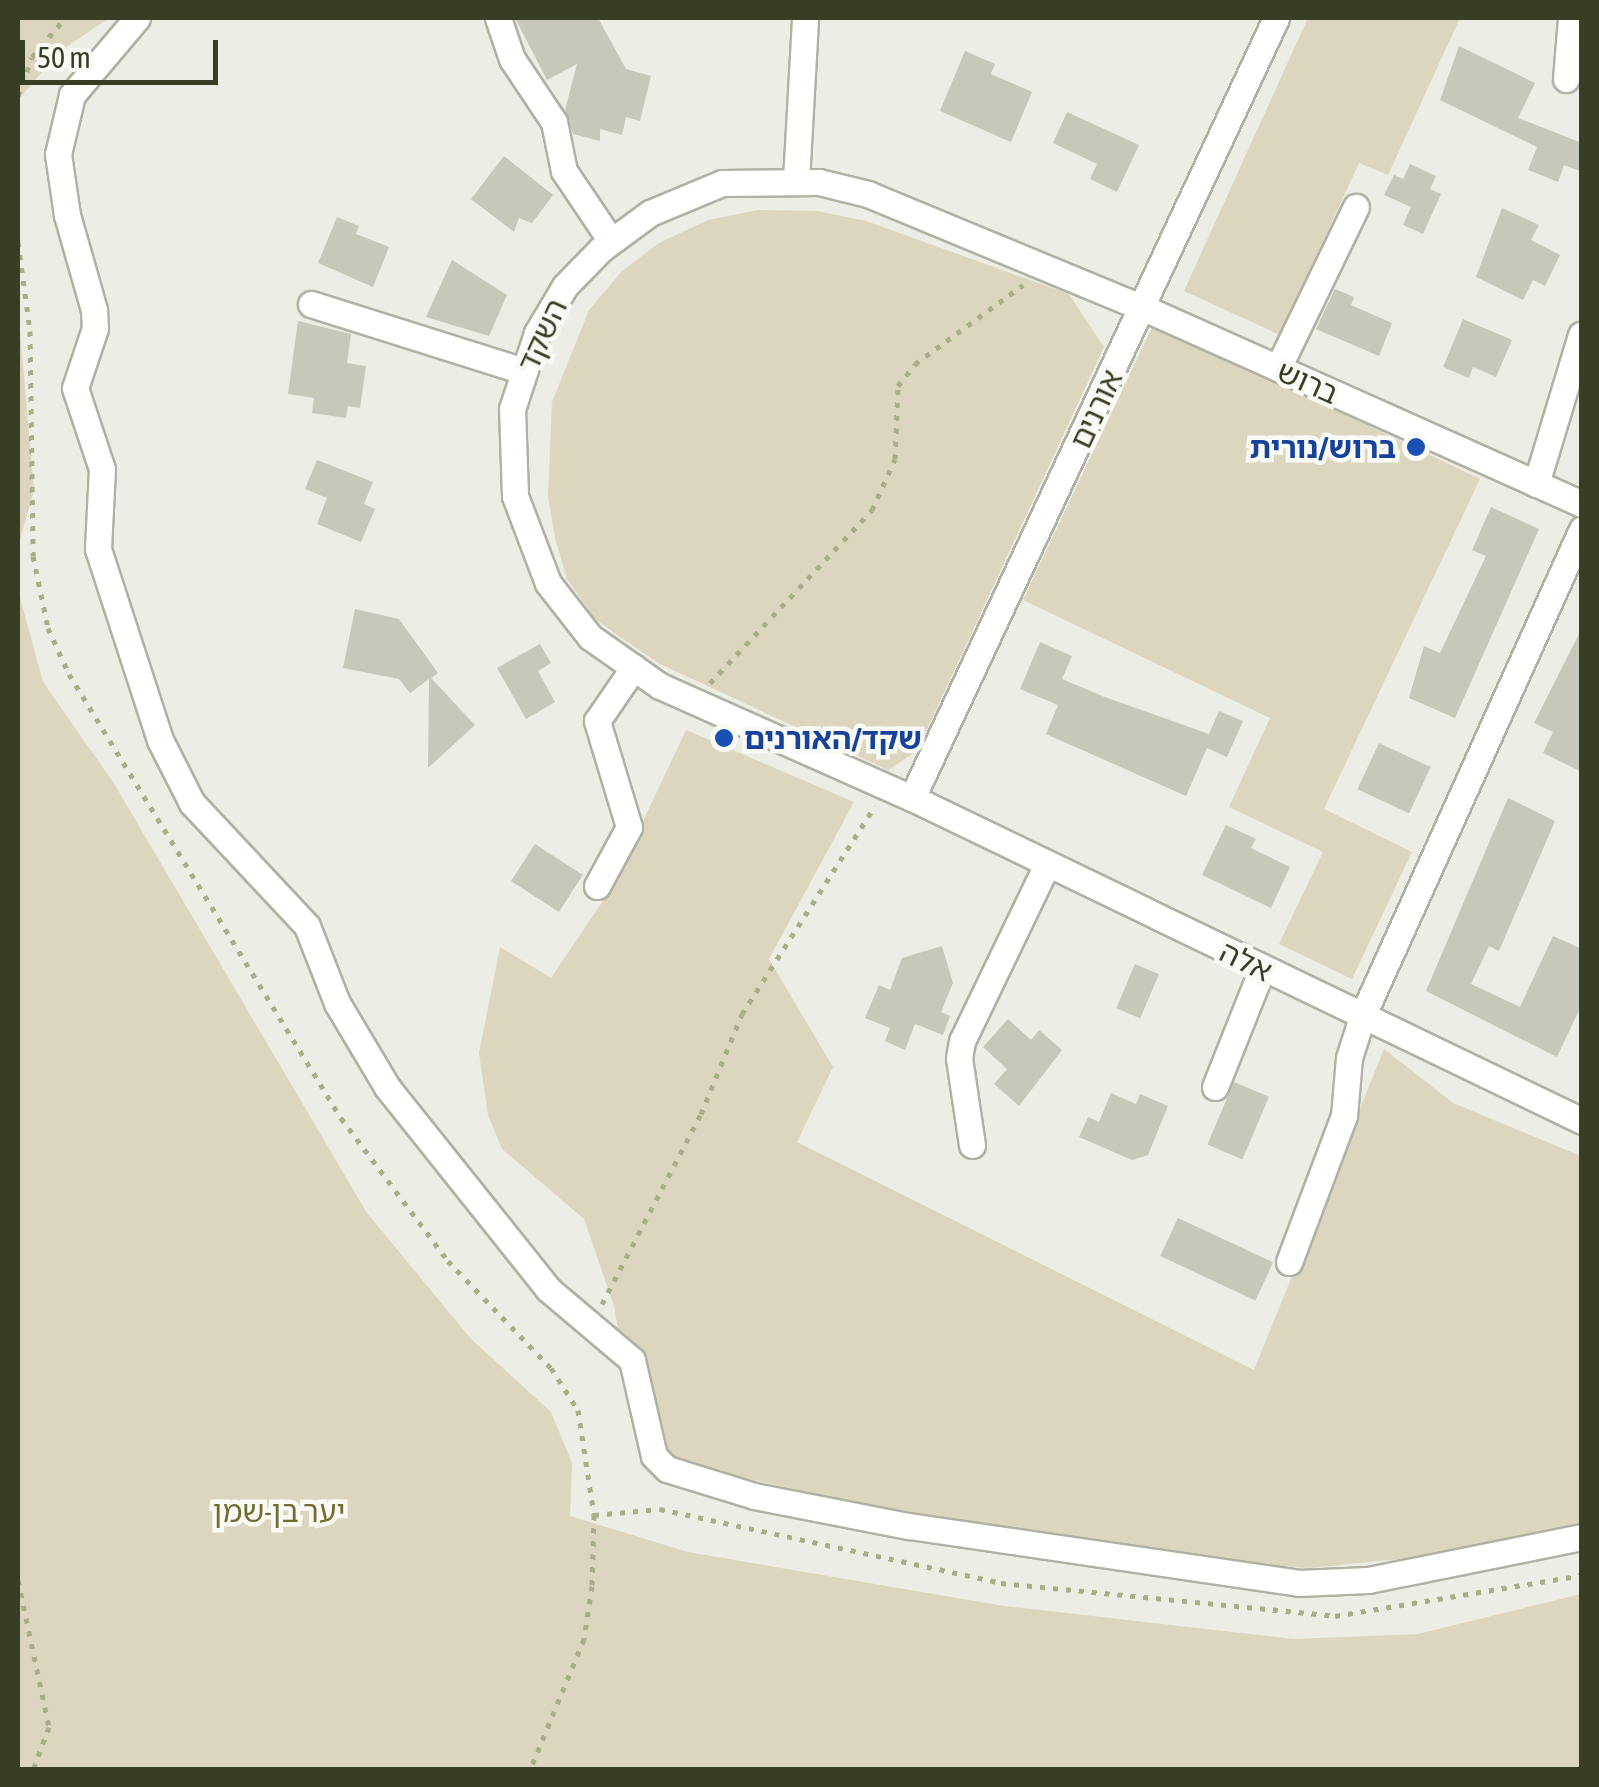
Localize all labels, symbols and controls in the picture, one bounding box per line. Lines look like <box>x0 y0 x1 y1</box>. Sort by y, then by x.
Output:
scale bar <box>25 20 222 82</box>
text: 50 m <box>37 40 91 74</box>
street label: השקד <box>510 293 574 377</box>
street label: ברוש <box>1272 353 1344 411</box>
street label: אורנים <box>1062 364 1130 454</box>
place label: ברוש/נורית <box>1249 429 1396 465</box>
marker: ברוש/נורית <box>1405 436 1427 458</box>
place label: שקד/האורנים <box>744 720 922 756</box>
marker: שקד/האורנים <box>713 727 735 749</box>
street label: אלה <box>1214 933 1278 989</box>
park label: יער בן-שמן <box>213 1493 345 1529</box>

